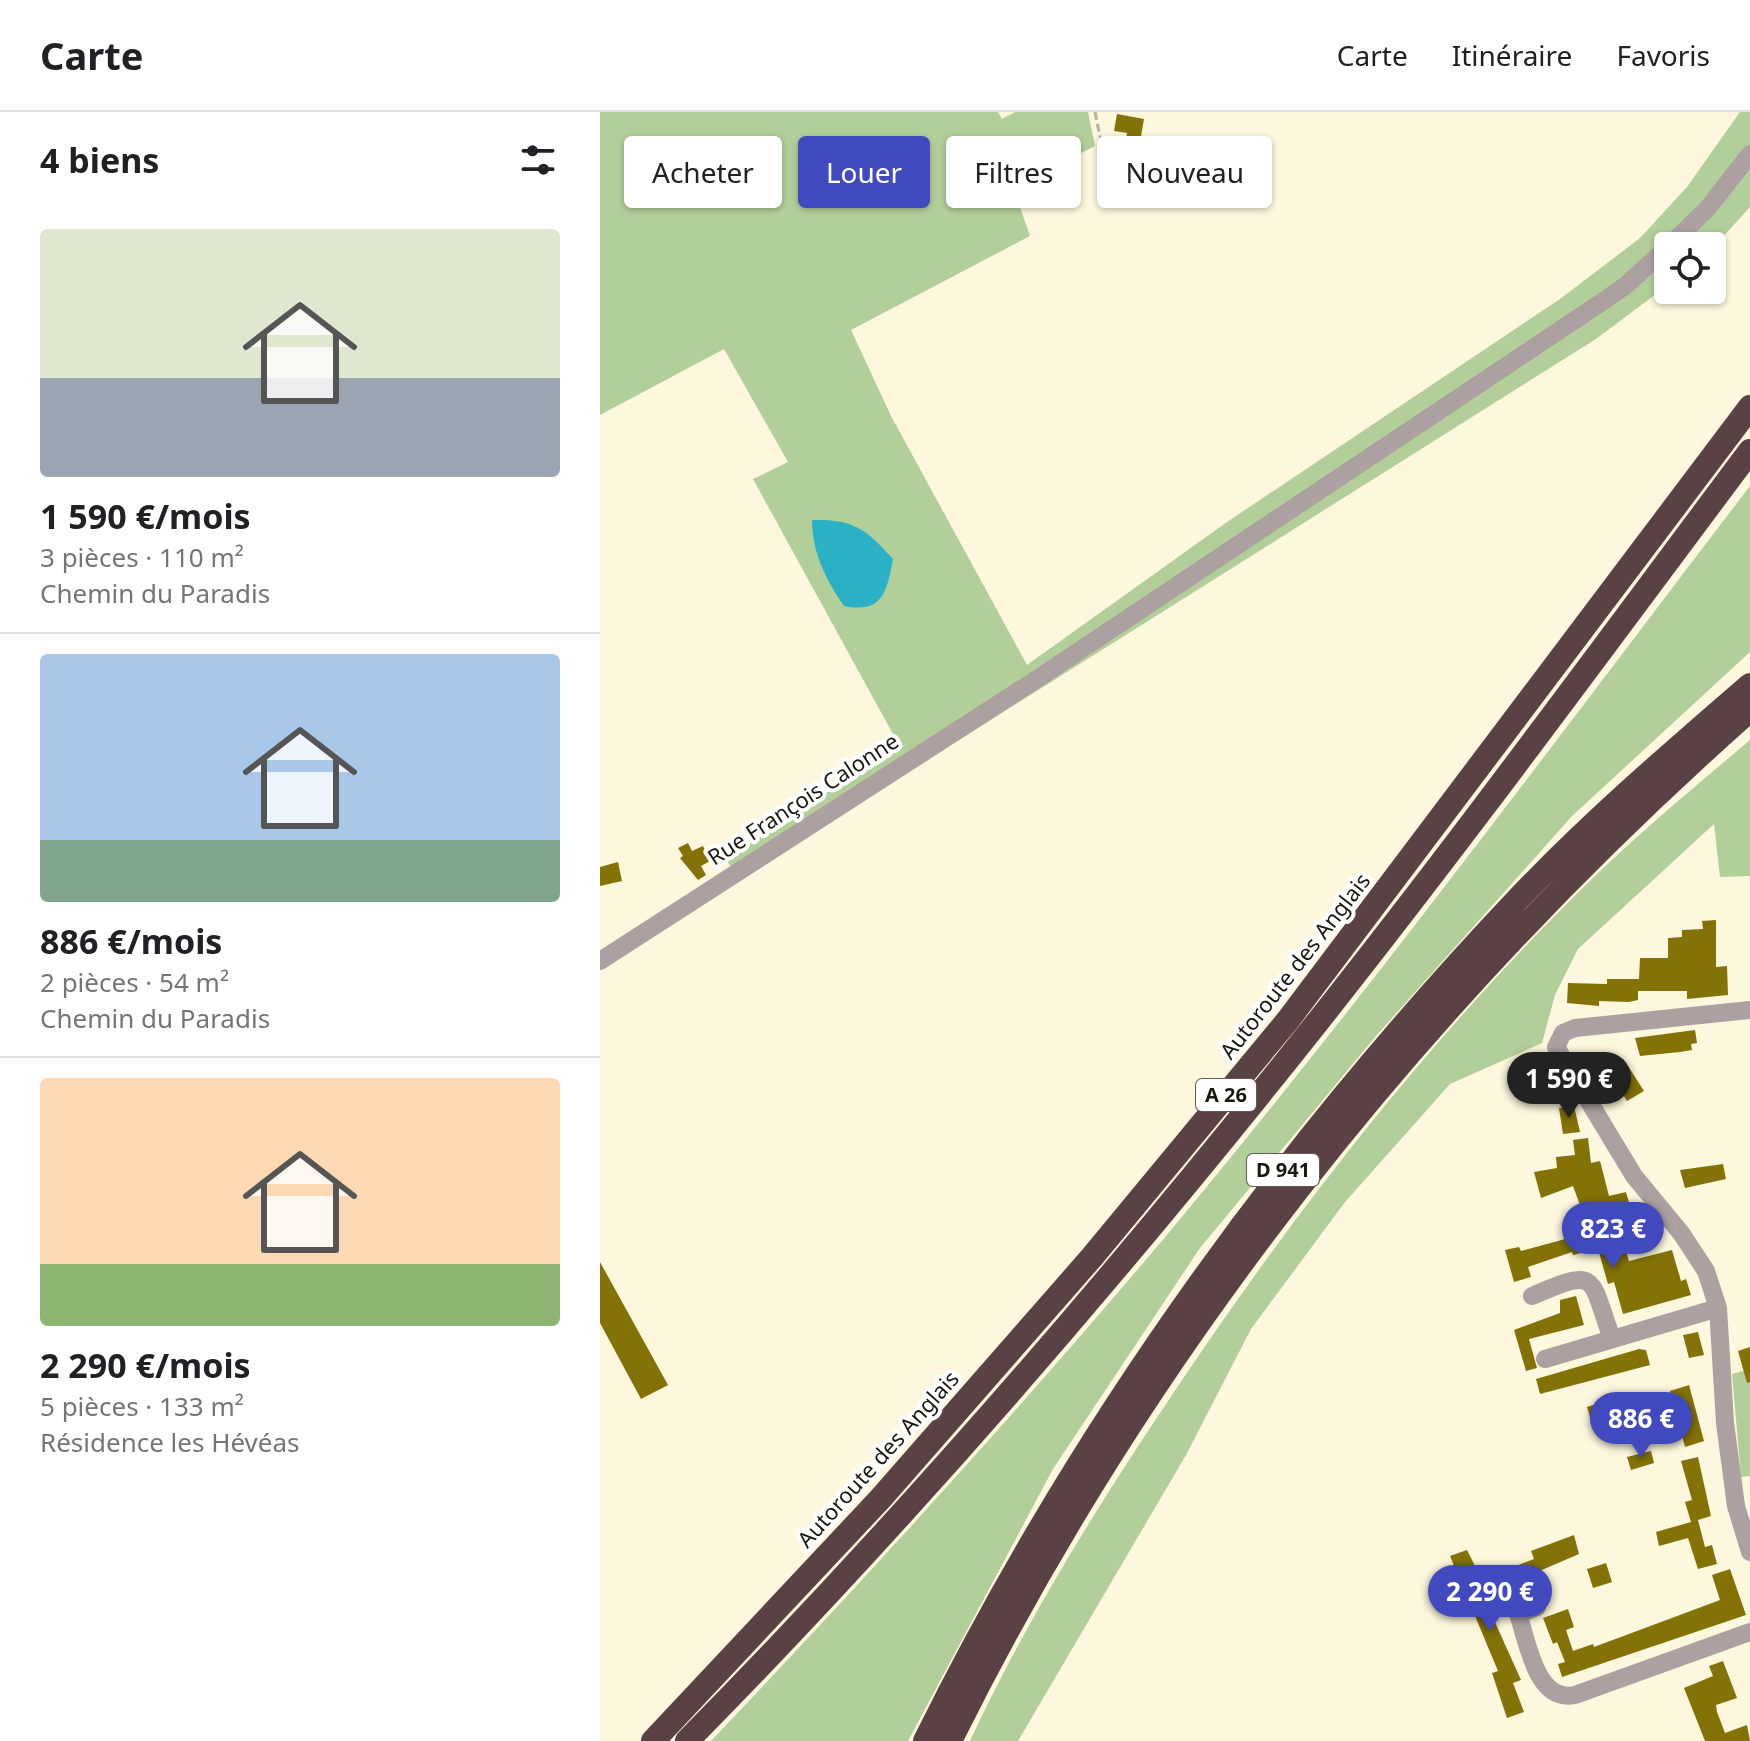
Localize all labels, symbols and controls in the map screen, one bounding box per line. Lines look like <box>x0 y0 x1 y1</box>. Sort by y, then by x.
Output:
text: Carte <box>40 29 143 81</box>
text: Carte <box>1337 36 1408 74</box>
text: Itinéraire <box>1452 36 1572 74</box>
text: Favoris <box>1616 36 1710 74</box>
chip: Acheter <box>624 136 782 208</box>
chip: Louer <box>798 136 930 208</box>
chip: Filtres <box>946 136 1081 208</box>
chip: Nouveau <box>1097 136 1272 208</box>
text: 4 biens <box>40 137 159 183</box>
icon: filters <box>516 138 560 182</box>
map controls <box>1654 232 1726 304</box>
button: locate <box>1654 232 1726 304</box>
icon: home <box>228 281 372 425</box>
text: 1 590 €/mois <box>40 493 251 539</box>
text: 3 pièces · 110 m² <box>40 539 244 575</box>
text: Chemin du Paradis <box>40 575 270 611</box>
icon: home <box>228 706 372 850</box>
street label: Rue François Calonne <box>701 725 904 871</box>
street label: Autoroute des Anglais <box>1212 866 1376 1065</box>
text: 886 €/mois <box>40 918 222 964</box>
text: 2 pièces · 54 m² <box>40 964 229 1000</box>
text: Chemin du Paradis <box>40 1000 270 1036</box>
pin: 1 590 € <box>1495 1052 1643 1120</box>
text: 1 590 € <box>1525 1060 1613 1096</box>
road number: A 26 <box>1196 1079 1256 1111</box>
icon: home <box>228 1130 372 1274</box>
road number: D 941 <box>1247 1154 1319 1186</box>
pin: 823 € <box>1557 1202 1669 1270</box>
text: 823 € <box>1580 1210 1646 1246</box>
text: 2 290 €/mois <box>40 1342 251 1388</box>
street label: Autoroute des Anglais <box>790 1364 965 1553</box>
text: 5 pièces · 133 m² <box>40 1388 244 1424</box>
pin: 886 € <box>1585 1392 1697 1460</box>
text: 886 € <box>1608 1400 1674 1436</box>
text: Résidence les Hévéas <box>40 1424 300 1460</box>
pin: 2 290 € <box>1416 1565 1564 1633</box>
text: 2 290 € <box>1446 1573 1534 1609</box>

